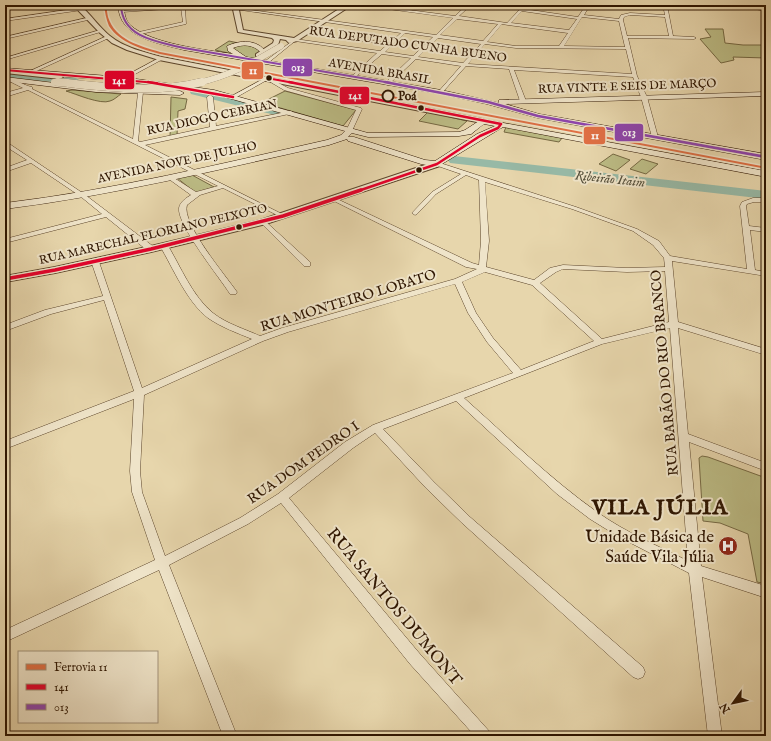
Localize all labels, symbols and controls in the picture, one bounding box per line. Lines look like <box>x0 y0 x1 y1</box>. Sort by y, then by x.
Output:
street label: RUA DEPUTADO CUNHA BUENO <box>308 23 508 66</box>
street label: AVENIDA BRASIL <box>326 55 433 88</box>
line badge: 013 <box>282 58 313 77</box>
line badge: 11 <box>241 61 264 80</box>
text: 013 <box>291 61 305 75</box>
text: 11 <box>249 64 257 78</box>
line badge: 141 <box>104 70 135 90</box>
unlabelled marker <box>264 73 274 83</box>
text: 141 <box>112 74 126 88</box>
street label: RUA VINTE E SEIS DE MARÇO <box>537 76 717 97</box>
line badge: 141 <box>339 86 370 105</box>
text: 141 <box>348 89 362 103</box>
marker: Poá <box>381 89 395 103</box>
place label: Poá <box>398 89 417 104</box>
street label: RUA DIOGO CEBRIAN <box>145 96 279 139</box>
unlabelled marker <box>416 103 426 113</box>
line badge: 013 <box>614 123 644 142</box>
line badge: 11 <box>583 126 606 145</box>
text: 013 <box>622 126 636 140</box>
text: 11 <box>591 129 599 143</box>
street label: AVENIDA NOVE DE JULHO <box>95 138 258 188</box>
unlabelled marker <box>414 165 424 175</box>
water label: Ribeirão Itaim <box>574 167 646 192</box>
street label: RUA MARECHAL FLORIANO PEIXOTO <box>38 201 269 268</box>
unlabelled marker <box>234 222 244 232</box>
street label: RUA MONTEIRO LOBATO <box>258 265 439 336</box>
street label: RUA BARÃO DO RIO BRANCO <box>646 269 683 477</box>
street label: RUA DOM PEDRO I <box>244 417 363 508</box>
district label: VILA JÚLIA <box>591 494 729 522</box>
street label: RUA SANTOS DUMONT <box>322 524 466 691</box>
place label: Unidade Básica de Saúde Vila Júlia <box>585 527 715 568</box>
hospital icon: Unidade Básica de Saúde Vila Júlia <box>717 535 739 557</box>
legend <box>18 651 158 723</box>
text: Ferrovia 11 <box>54 660 107 675</box>
text: 141 <box>54 680 69 695</box>
north arrow <box>713 683 753 723</box>
text: 013 <box>54 700 69 715</box>
text: N <box>717 700 734 717</box>

